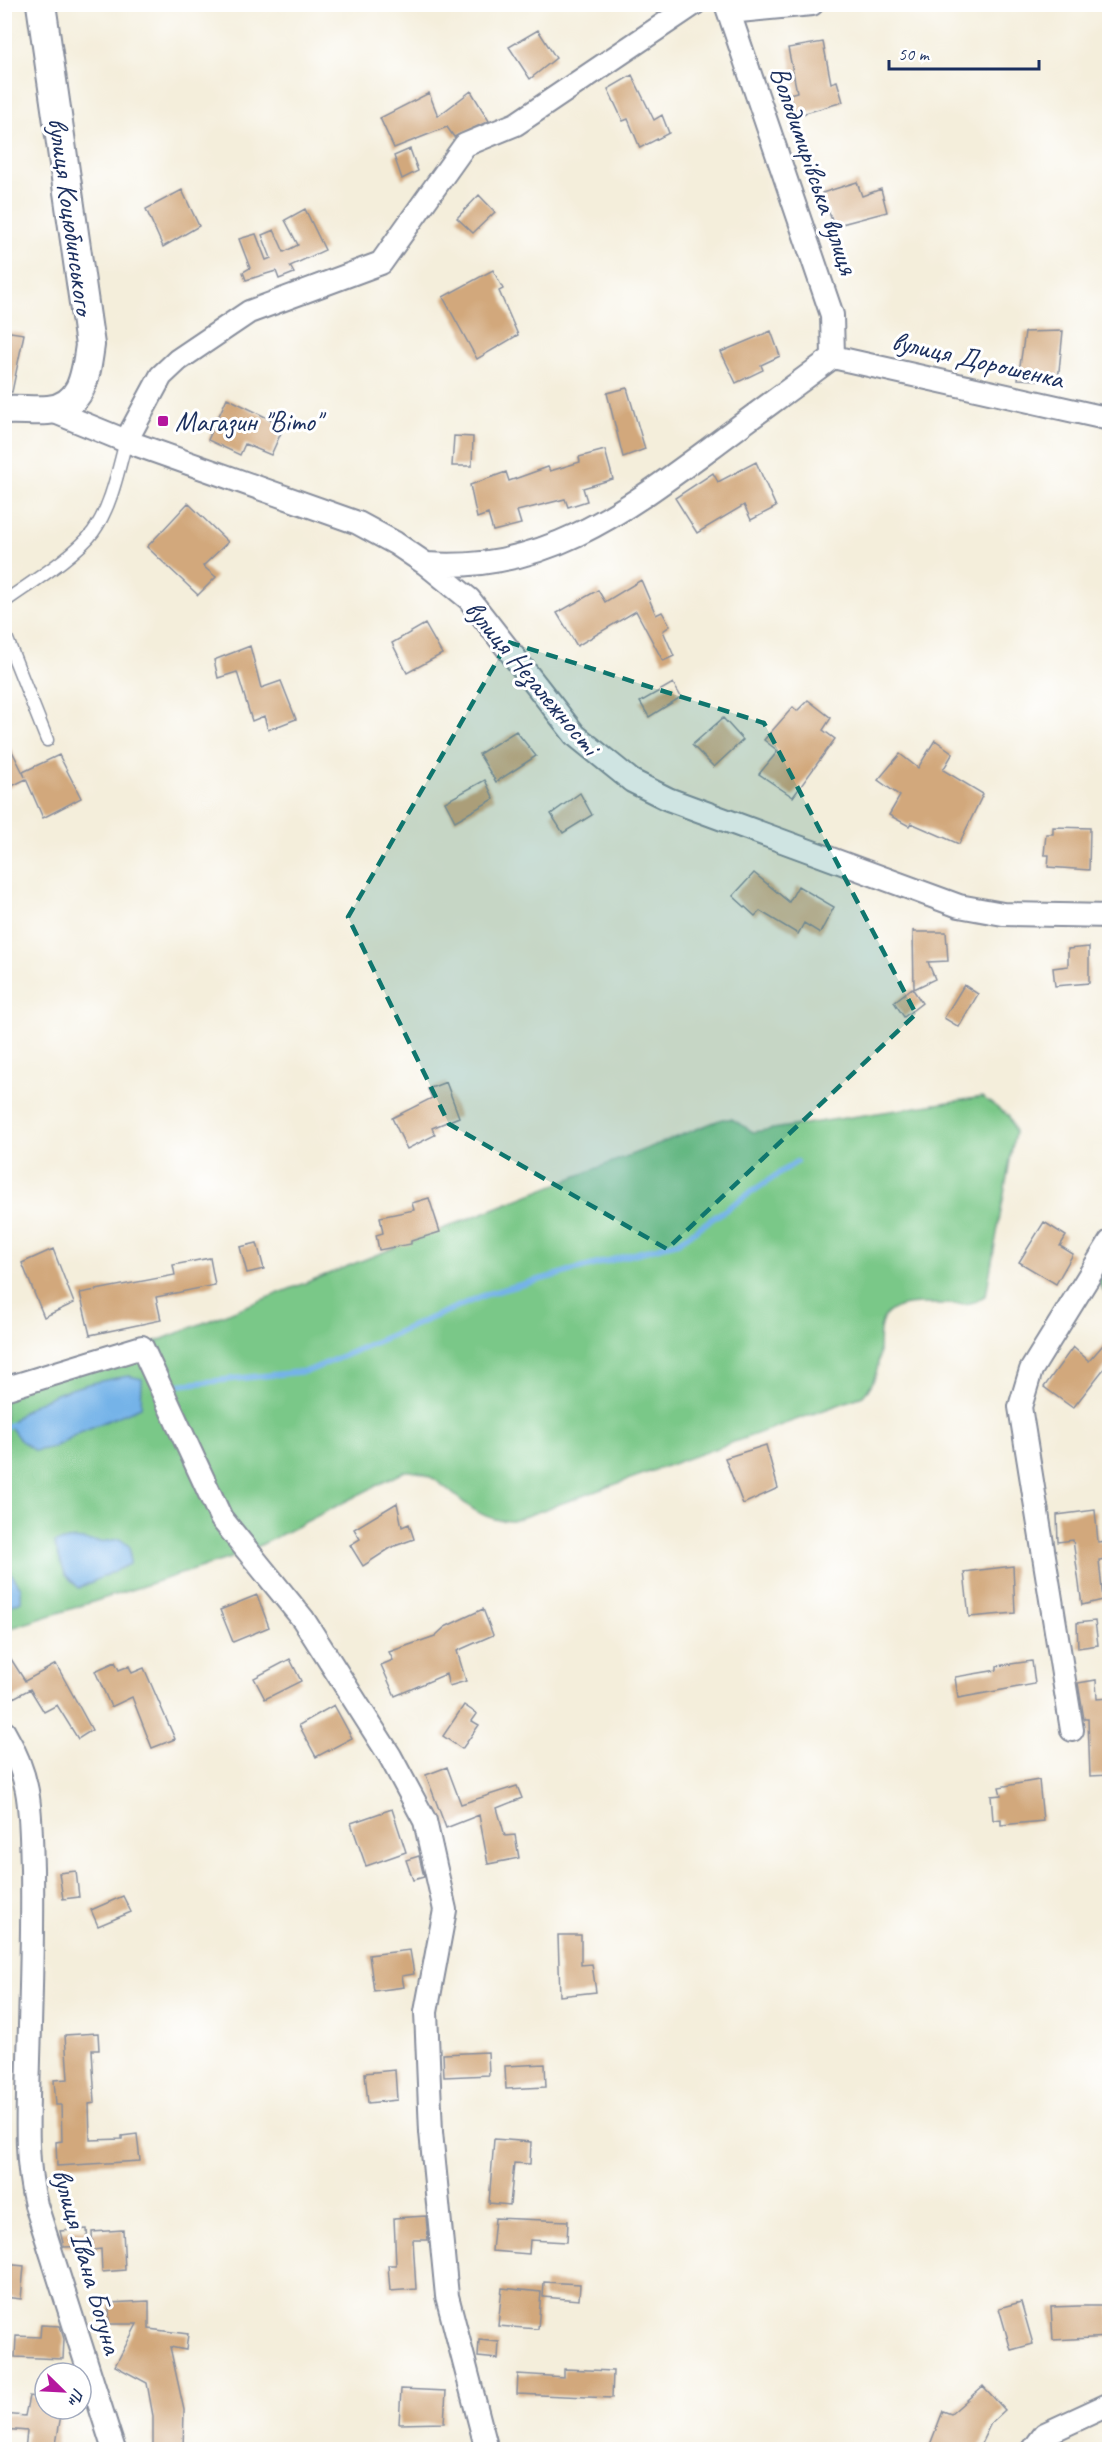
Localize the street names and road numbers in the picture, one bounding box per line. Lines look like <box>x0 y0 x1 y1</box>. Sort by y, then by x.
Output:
street label: Володимирівська вулиця <box>763 61 867 280</box>
street label: вулиця Коцюбинського <box>40 115 103 320</box>
street label: вулиця Дорошенка <box>889 323 1069 397</box>
street label: вулиця Незалежності <box>457 593 610 766</box>
street label: вулиця Івана Богуна <box>44 2165 131 2359</box>

